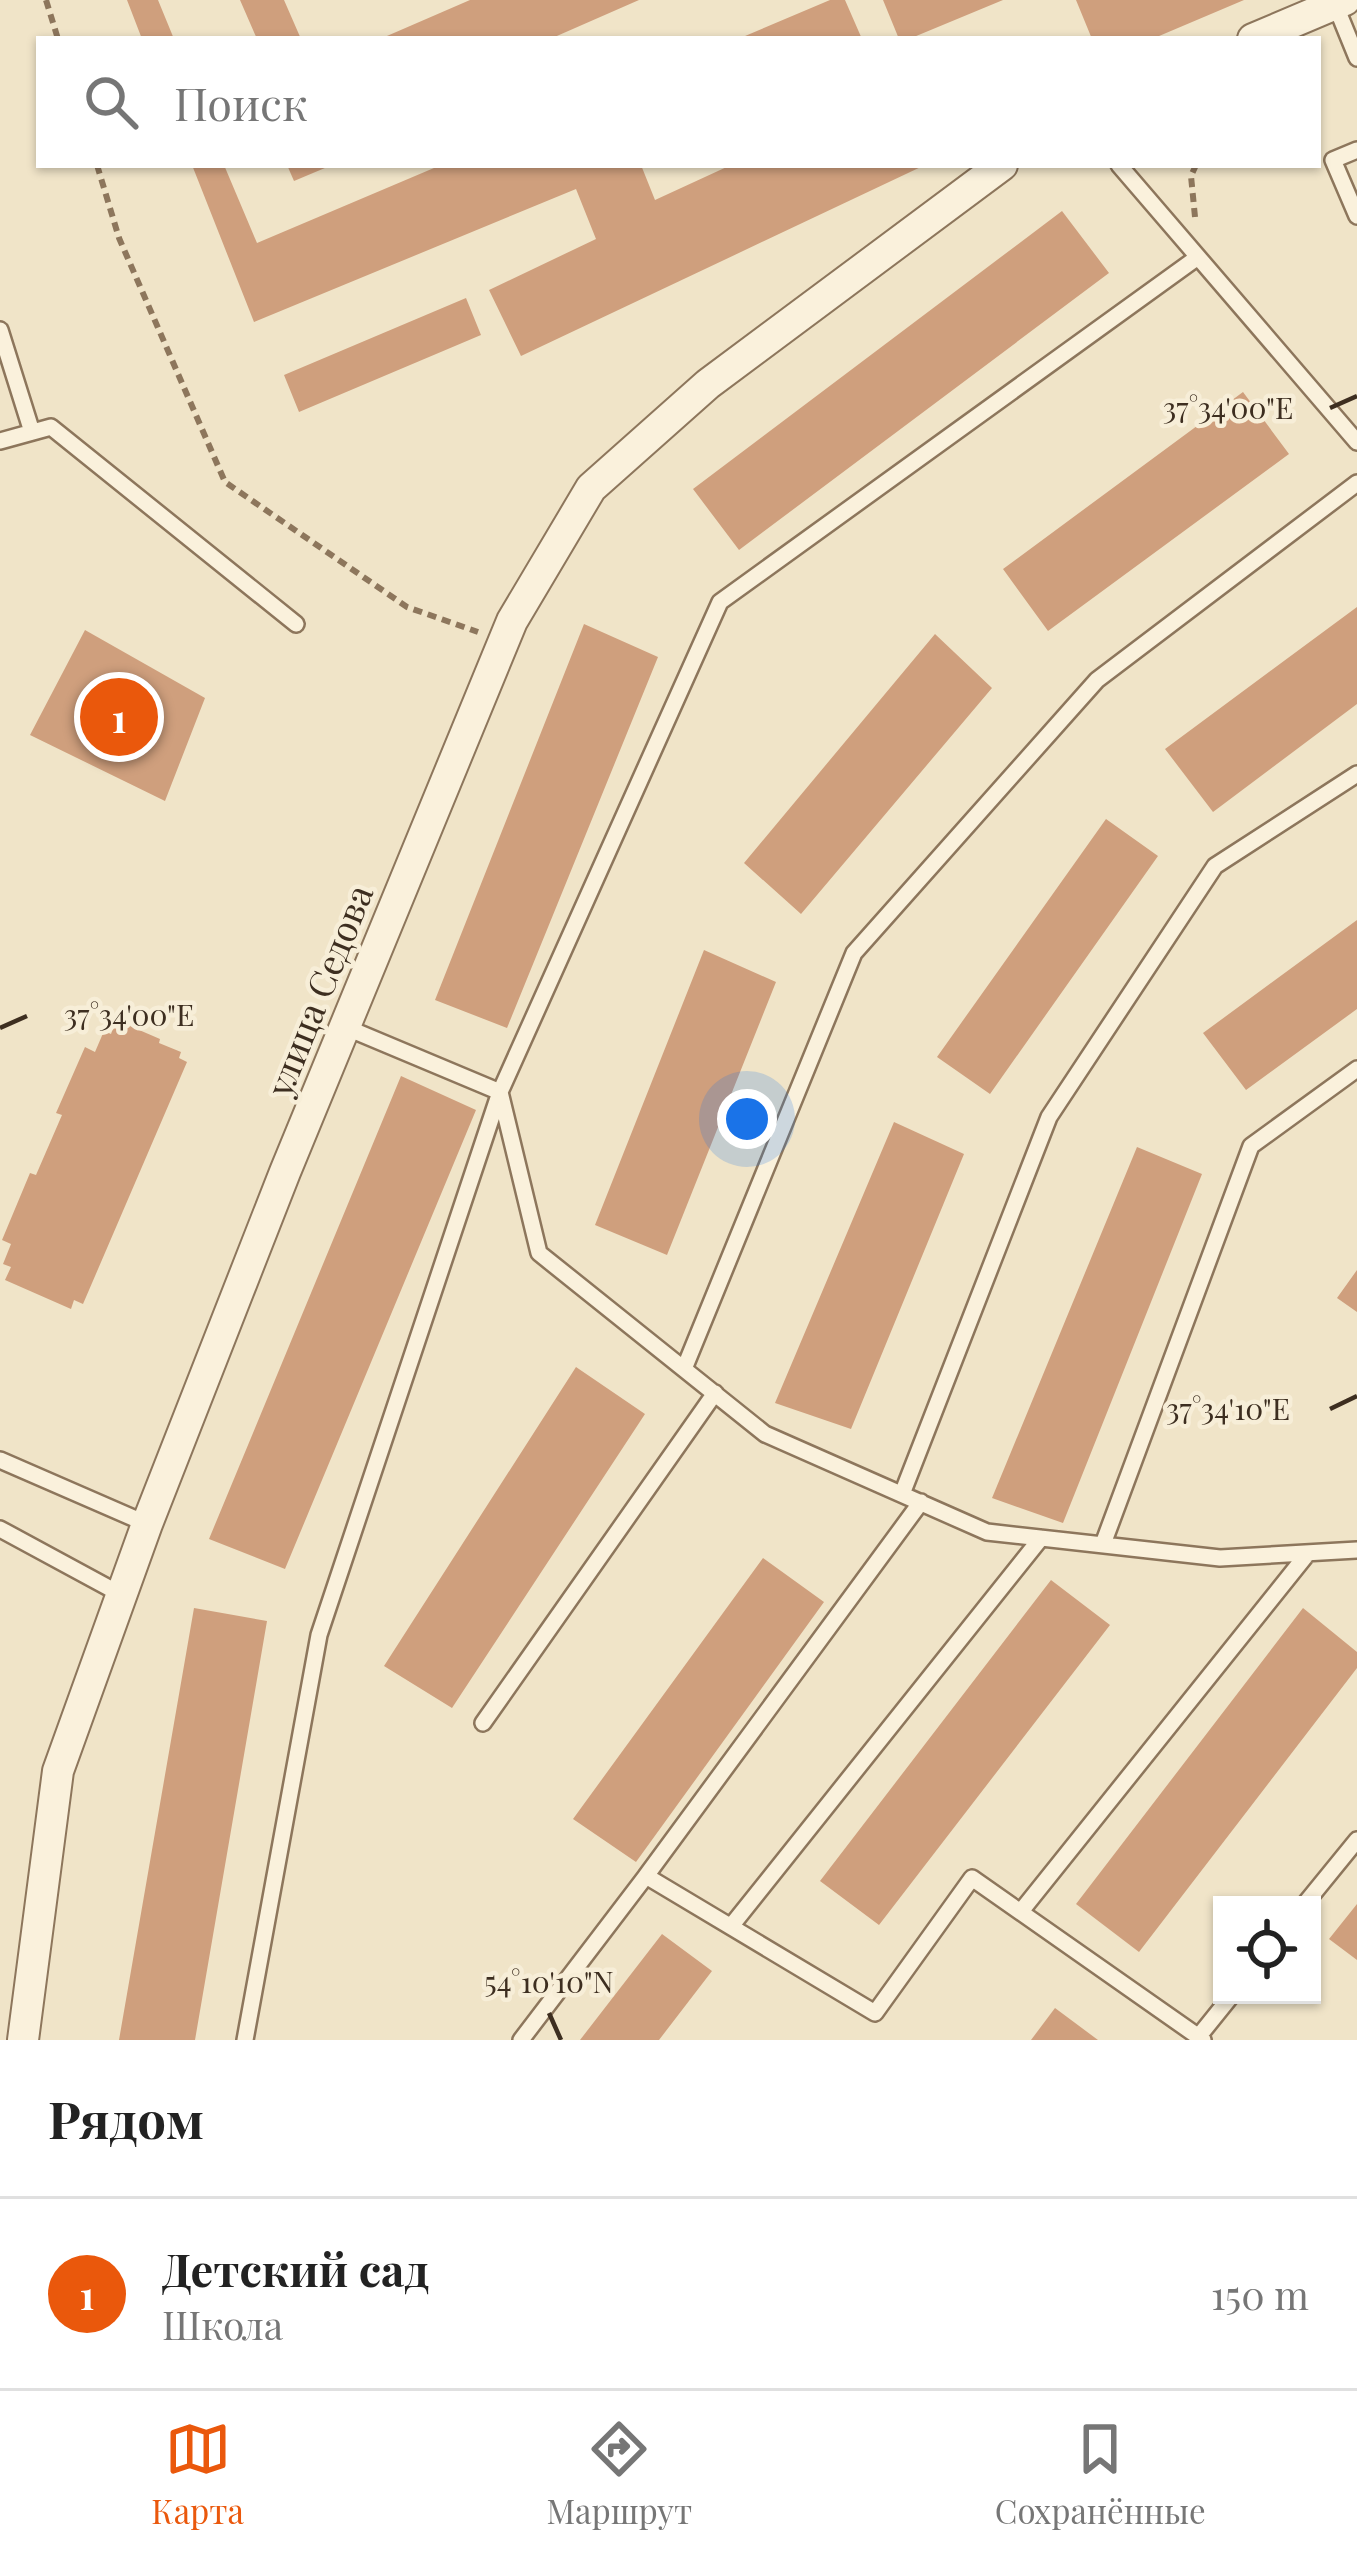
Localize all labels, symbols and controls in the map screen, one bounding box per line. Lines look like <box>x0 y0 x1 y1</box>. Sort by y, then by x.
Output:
search box <box>36 36 1321 168</box>
icon: search <box>78 69 144 135</box>
text: Поиск <box>174 72 308 132</box>
text: 37°34'00"E <box>1163 387 1293 427</box>
pin: 1 <box>80 672 158 762</box>
street label: улица Седова <box>253 877 382 1104</box>
text: 37°34'00"E <box>64 994 194 1034</box>
your location <box>717 1089 777 1149</box>
text: 37°34'10"E <box>1166 1388 1290 1428</box>
map controls <box>1213 1896 1321 2004</box>
button: locate <box>1213 1896 1321 2004</box>
text: 54°10'10"N <box>484 1961 614 2001</box>
text: Рядом <box>48 2084 204 2152</box>
text: Детский сад <box>162 2238 429 2298</box>
text: 1 <box>80 2268 94 2320</box>
text: 150 m <box>1211 2268 1309 2320</box>
text: Школа <box>162 2298 283 2350</box>
tab: Карта <box>151 2416 244 2532</box>
tab: Маршрут <box>547 2416 692 2532</box>
tab: Сохранённые <box>995 2416 1206 2532</box>

